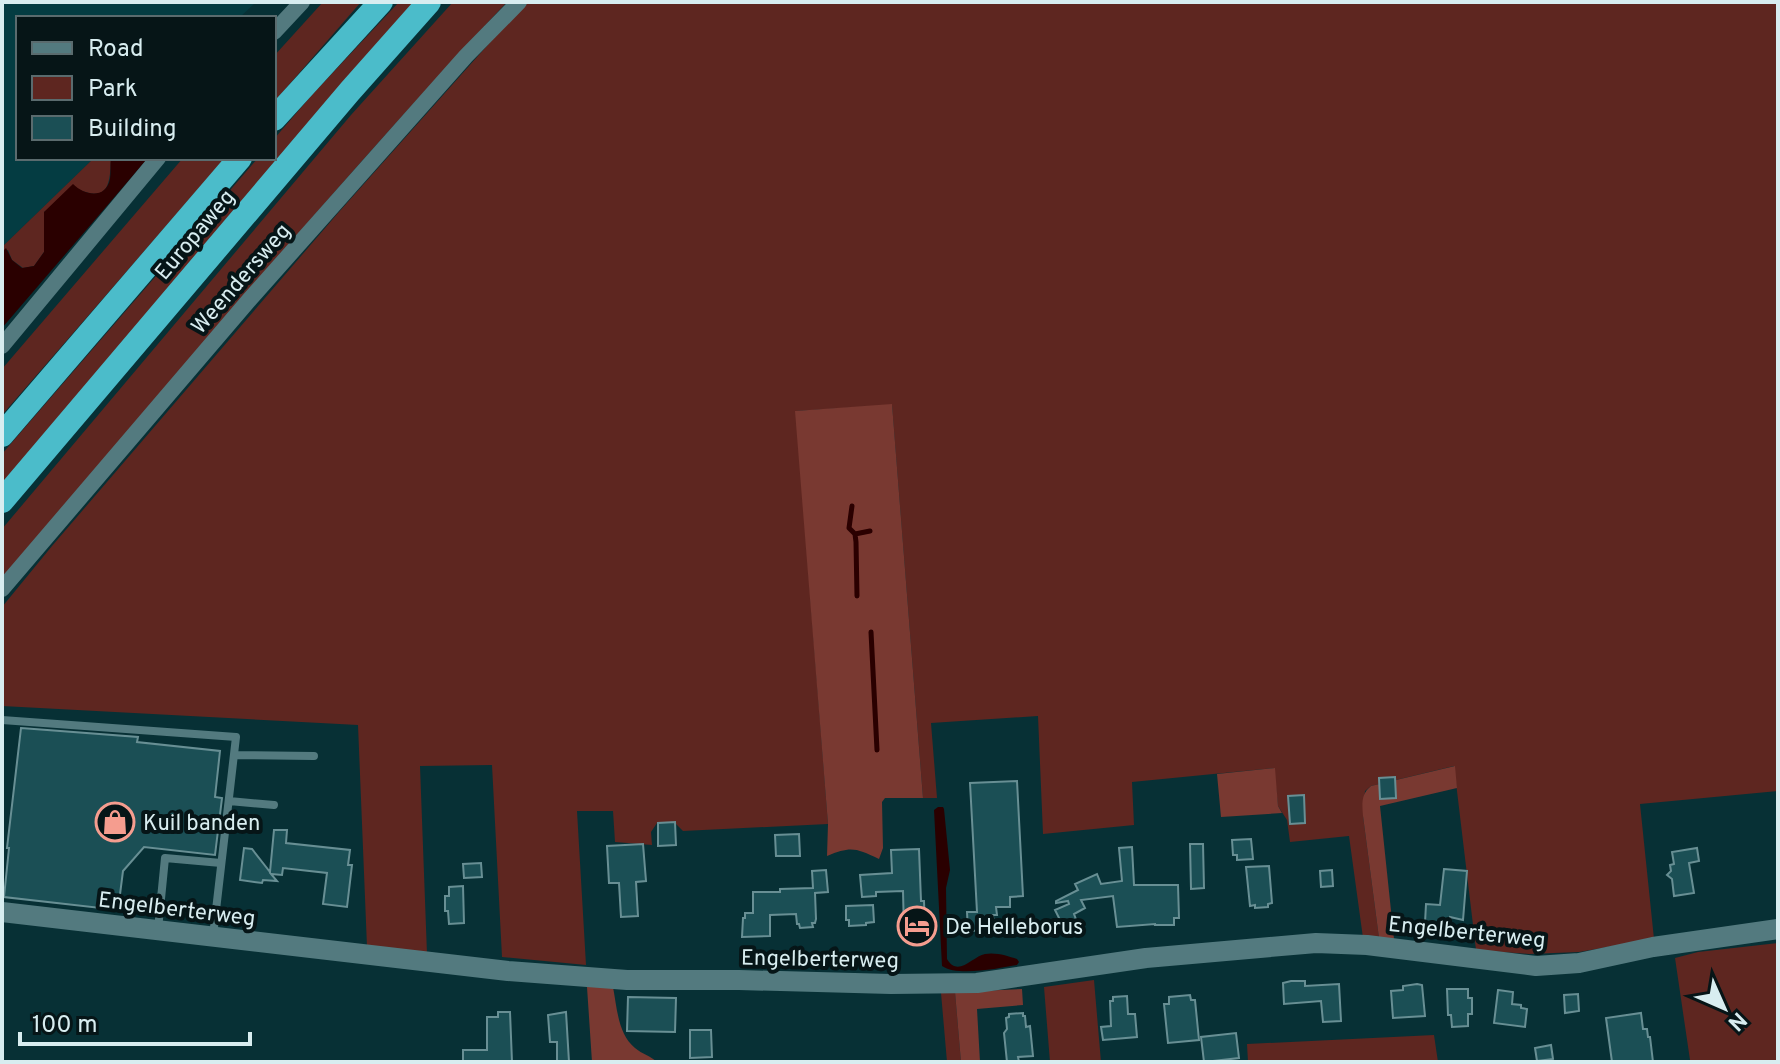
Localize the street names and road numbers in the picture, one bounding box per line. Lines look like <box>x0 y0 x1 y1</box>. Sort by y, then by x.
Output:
street label: Europaweg <box>150 185 242 286</box>
street label: Weendersweg <box>186 219 297 341</box>
street label: Engelberterweg <box>97 887 257 934</box>
street label: Engelberterweg <box>1387 912 1547 955</box>
street label: Engelberterweg <box>741 946 899 975</box>

